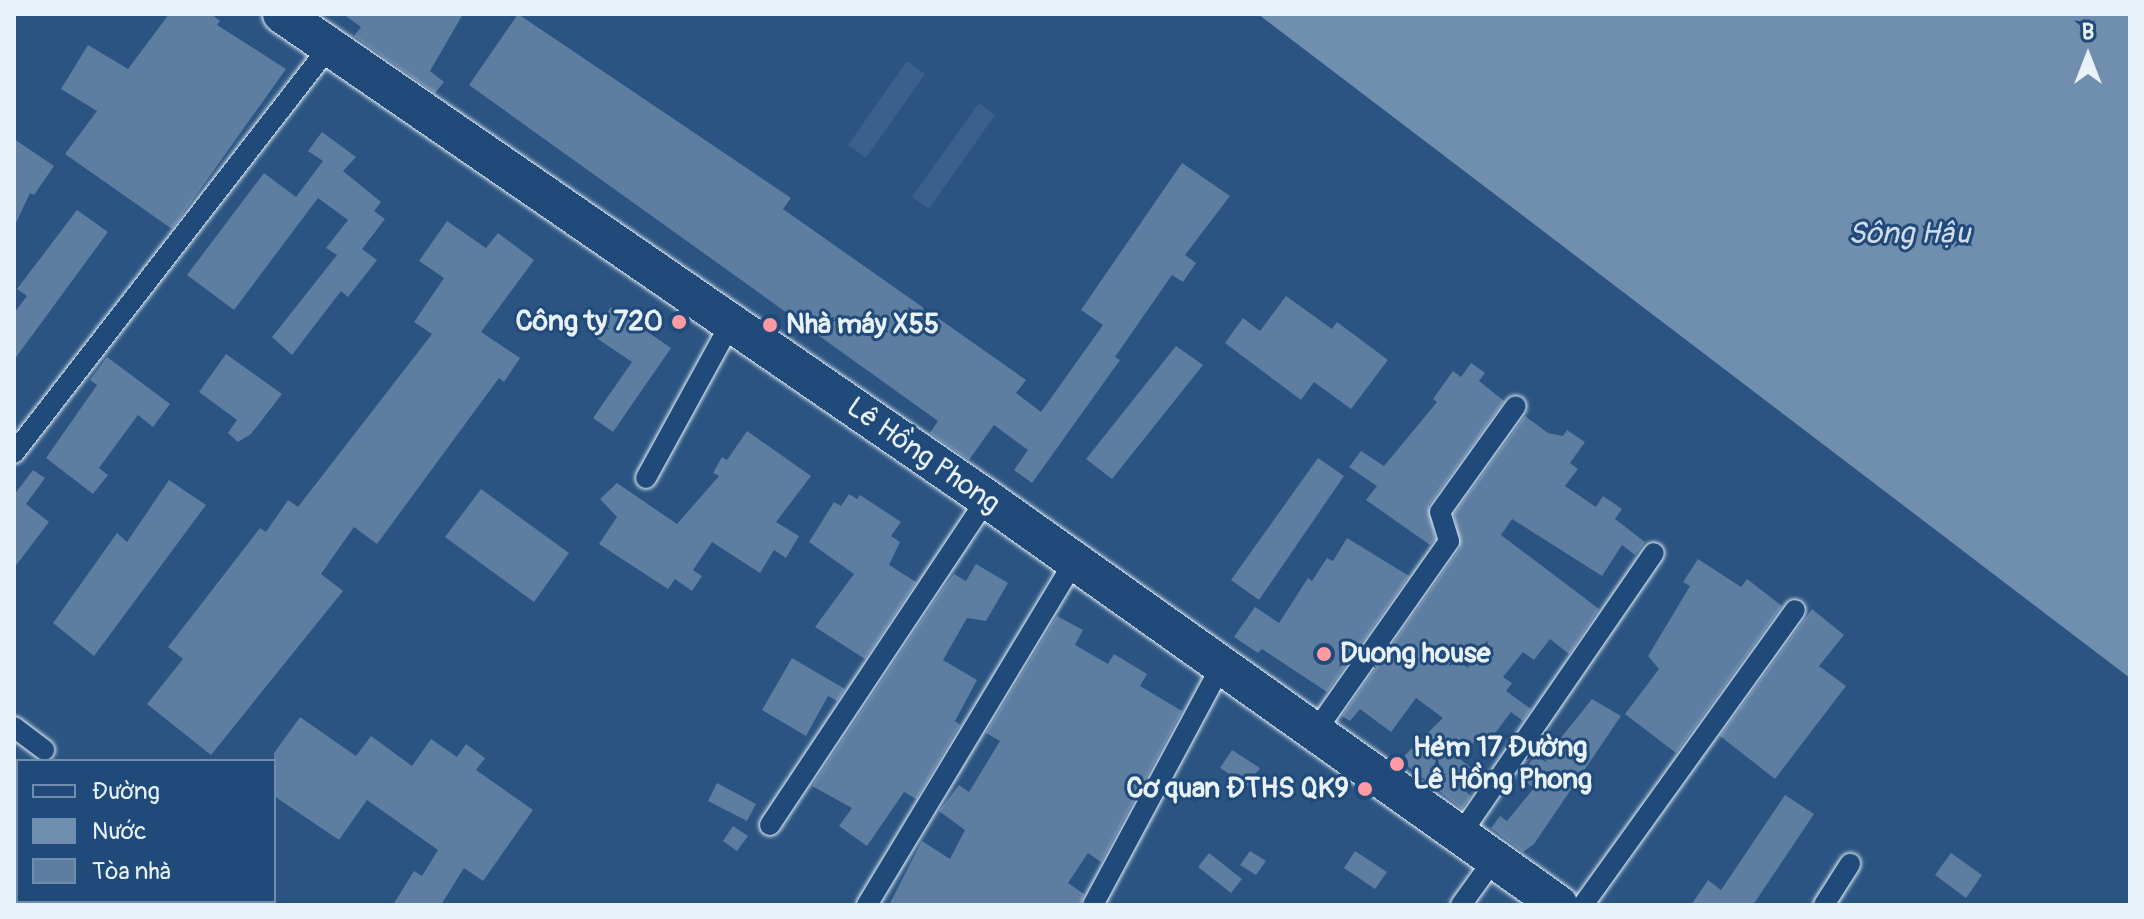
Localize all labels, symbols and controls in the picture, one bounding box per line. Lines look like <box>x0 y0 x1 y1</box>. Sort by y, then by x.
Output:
north arrow <box>2048 16 2128 96</box>
text: B <box>2082 18 2094 46</box>
water label: Sông Hậu <box>1848 216 1970 252</box>
place label: Công ty 720 <box>515 305 663 339</box>
place label: Nhà máy X55 <box>786 308 939 342</box>
marker: Công ty 720 <box>670 313 688 331</box>
marker: Nhà máy X55 <box>761 316 779 334</box>
street label: Lê Hồng Phong <box>840 391 1006 521</box>
place label: Duong house <box>1340 637 1490 671</box>
marker: Duong house <box>1315 645 1333 663</box>
place label: Hẻm 17 Đường Lê Hồng Phong <box>1413 731 1592 797</box>
marker: Hẻm 17 Đường Lê Hồng Phong <box>1388 755 1406 773</box>
legend <box>16 759 276 903</box>
place label: Cơ quan ĐTHS QK9 <box>1126 772 1349 806</box>
text: Đường <box>92 777 160 806</box>
marker: Cơ quan ĐTHS QK9 <box>1356 780 1374 798</box>
text: Nước <box>92 817 146 846</box>
text: Tòa nhà <box>92 857 171 886</box>

